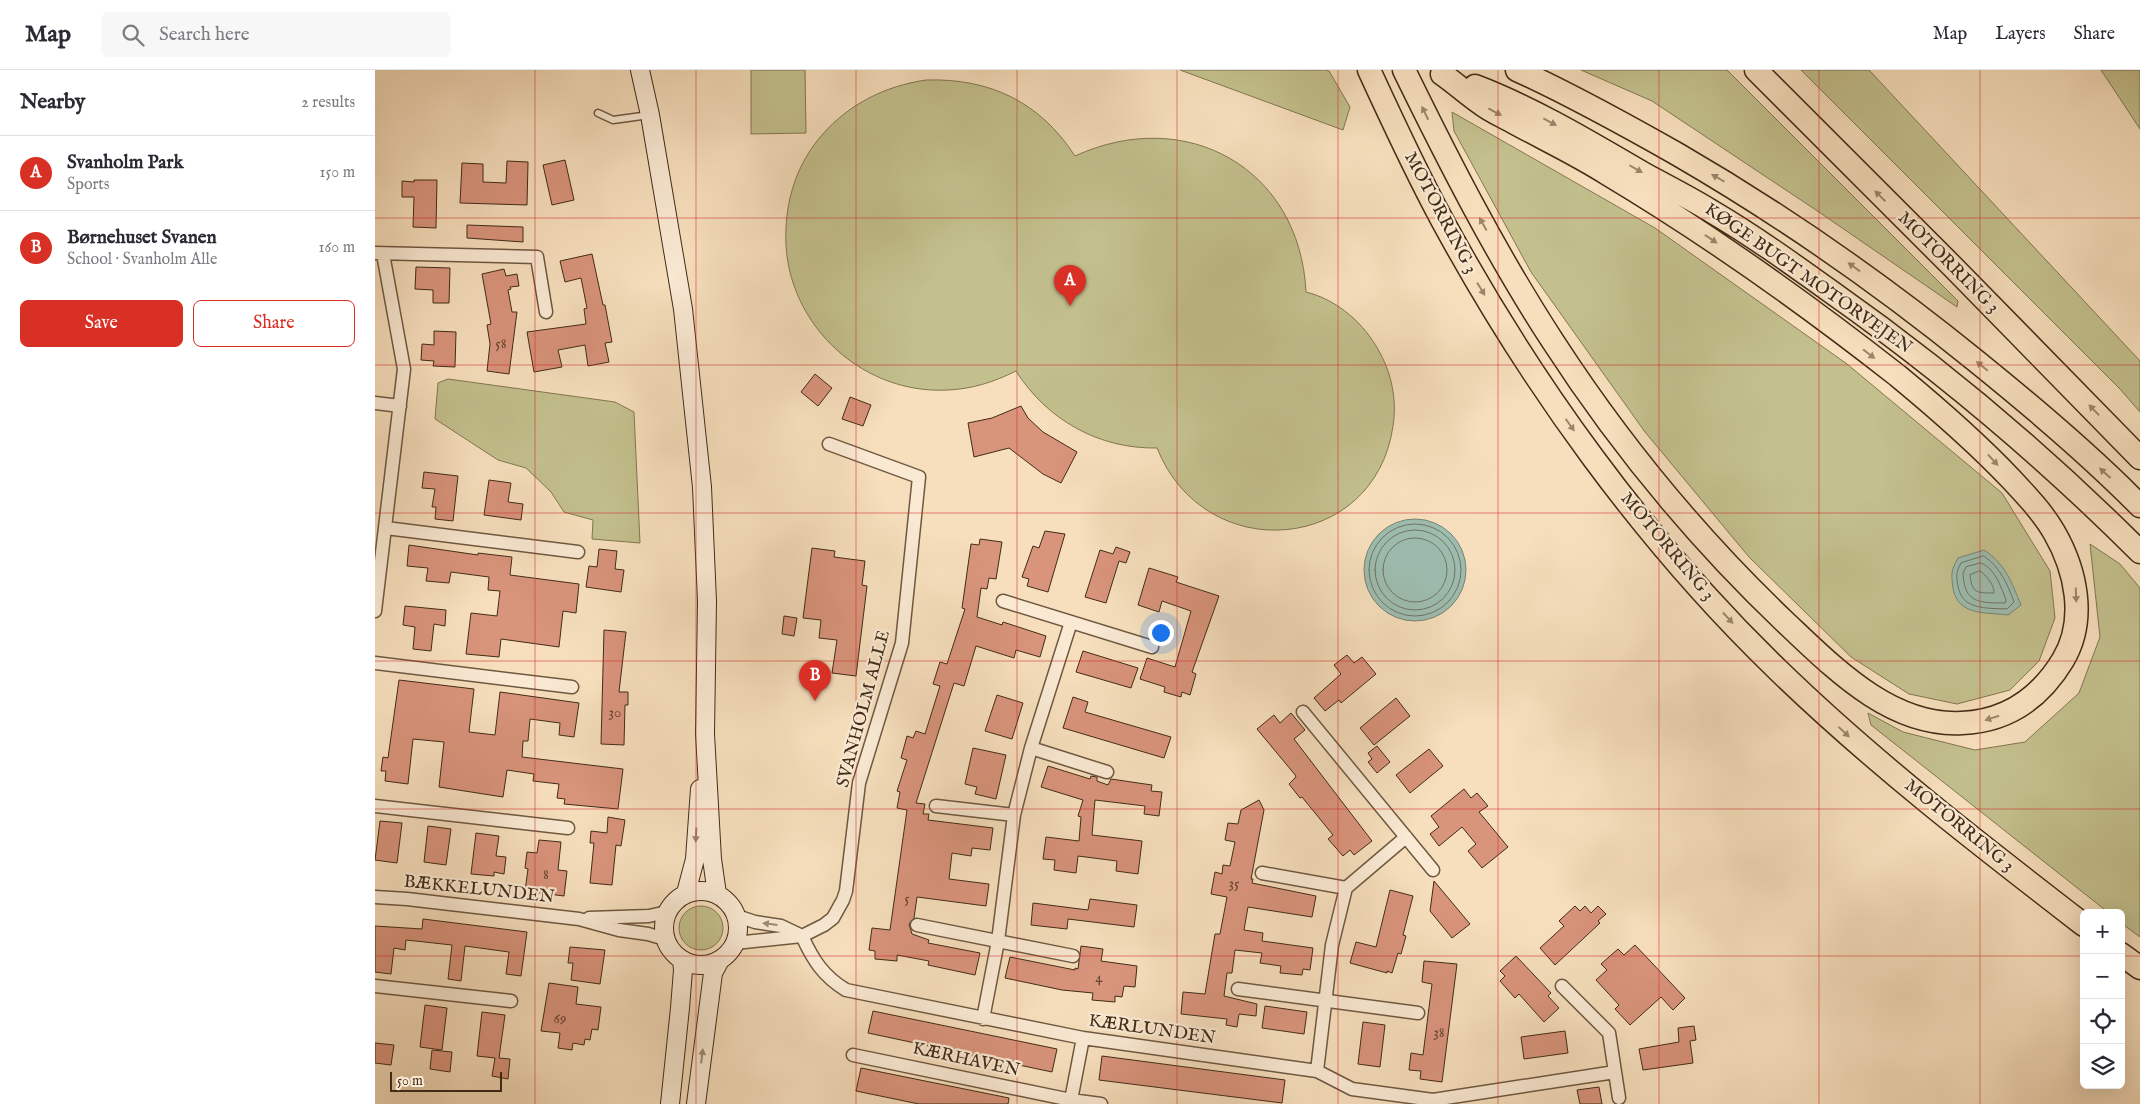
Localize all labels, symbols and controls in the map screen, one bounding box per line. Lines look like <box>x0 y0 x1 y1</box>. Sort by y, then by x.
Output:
search box <box>101 12 451 57</box>
text: Map <box>25 19 71 50</box>
icon: search <box>119 21 147 49</box>
text: Search here <box>159 23 250 47</box>
text: Map <box>1933 23 1967 46</box>
text: Layers <box>1995 23 2046 46</box>
text: Share <box>2074 23 2115 46</box>
text: Nearby <box>20 89 85 116</box>
text: 2 results <box>301 93 355 113</box>
one-way arrow <box>1421 106 1429 120</box>
one-way arrow <box>1488 108 1503 116</box>
one-way arrow <box>1543 118 1558 126</box>
street label: MOTORRING 3 <box>1398 148 1482 278</box>
text: Svanholm Park <box>67 151 184 175</box>
text: A <box>31 163 41 183</box>
text: 150 m <box>320 163 355 183</box>
one-way arrow <box>1629 164 1642 173</box>
one-way arrow <box>1710 174 1725 182</box>
text: Sports <box>67 175 109 195</box>
one-way arrow <box>1875 190 1887 202</box>
street label: KØGE BUGT MOTORVEJEN <box>1700 198 1916 360</box>
street label: MOTORRING 3 <box>1892 207 2004 319</box>
one-way arrow <box>1479 217 1487 232</box>
text: Børnehuset Svanen <box>67 226 217 250</box>
one-way arrow <box>1704 234 1717 244</box>
text: B <box>31 238 41 258</box>
text: 160 m <box>319 238 355 258</box>
text: School · Svanholm Alle <box>67 250 217 270</box>
one-way arrow <box>1847 262 1861 272</box>
pin: A <box>1054 265 1086 306</box>
one-way arrow <box>1477 282 1486 295</box>
button: Save <box>20 300 183 347</box>
button: Share <box>193 300 355 347</box>
house number: 58 <box>495 334 507 353</box>
one-way arrow <box>1863 348 1876 359</box>
one-way arrow <box>1976 360 1989 371</box>
one-way arrow <box>2088 404 2100 416</box>
one-way arrow <box>1565 418 1575 432</box>
one-way arrow <box>1987 453 1999 465</box>
one-way arrow <box>2099 467 2111 479</box>
street label: MOTORRING 3 <box>1615 488 1719 606</box>
one-way arrow <box>2072 587 2080 603</box>
one-way arrow <box>1722 612 1734 624</box>
your location <box>1148 620 1174 646</box>
street label: SVANHOLM ALLE <box>832 628 896 790</box>
pin: B <box>799 660 831 701</box>
house number: 30 <box>609 703 621 722</box>
one-way arrow <box>1984 715 1999 723</box>
one-way arrow <box>1838 726 1850 738</box>
street label: MOTORRING 3 <box>1899 775 2019 877</box>
one-way arrow <box>691 827 699 843</box>
house number: 8 <box>543 865 549 884</box>
street label: BÆKKELUNDEN <box>402 871 556 909</box>
house number: 35 <box>1228 874 1240 893</box>
house number: 5 <box>904 889 910 908</box>
map controls <box>2080 909 2125 1089</box>
button: + <box>2080 909 2125 954</box>
one-way arrow <box>762 920 778 928</box>
button: − <box>2080 954 2125 999</box>
house number: 4 <box>1095 968 1103 987</box>
button: locate <box>2080 999 2125 1044</box>
house number: 69 <box>554 1009 566 1028</box>
street label: KÆRLUNDEN <box>1087 1010 1217 1050</box>
house number: 38 <box>1433 1023 1445 1042</box>
street label: KÆRHAVEN <box>910 1037 1022 1083</box>
button: layers <box>2080 1044 2125 1089</box>
one-way arrow <box>698 1047 706 1063</box>
scale bar <box>390 1069 503 1092</box>
text: 50 m <box>397 1072 423 1090</box>

